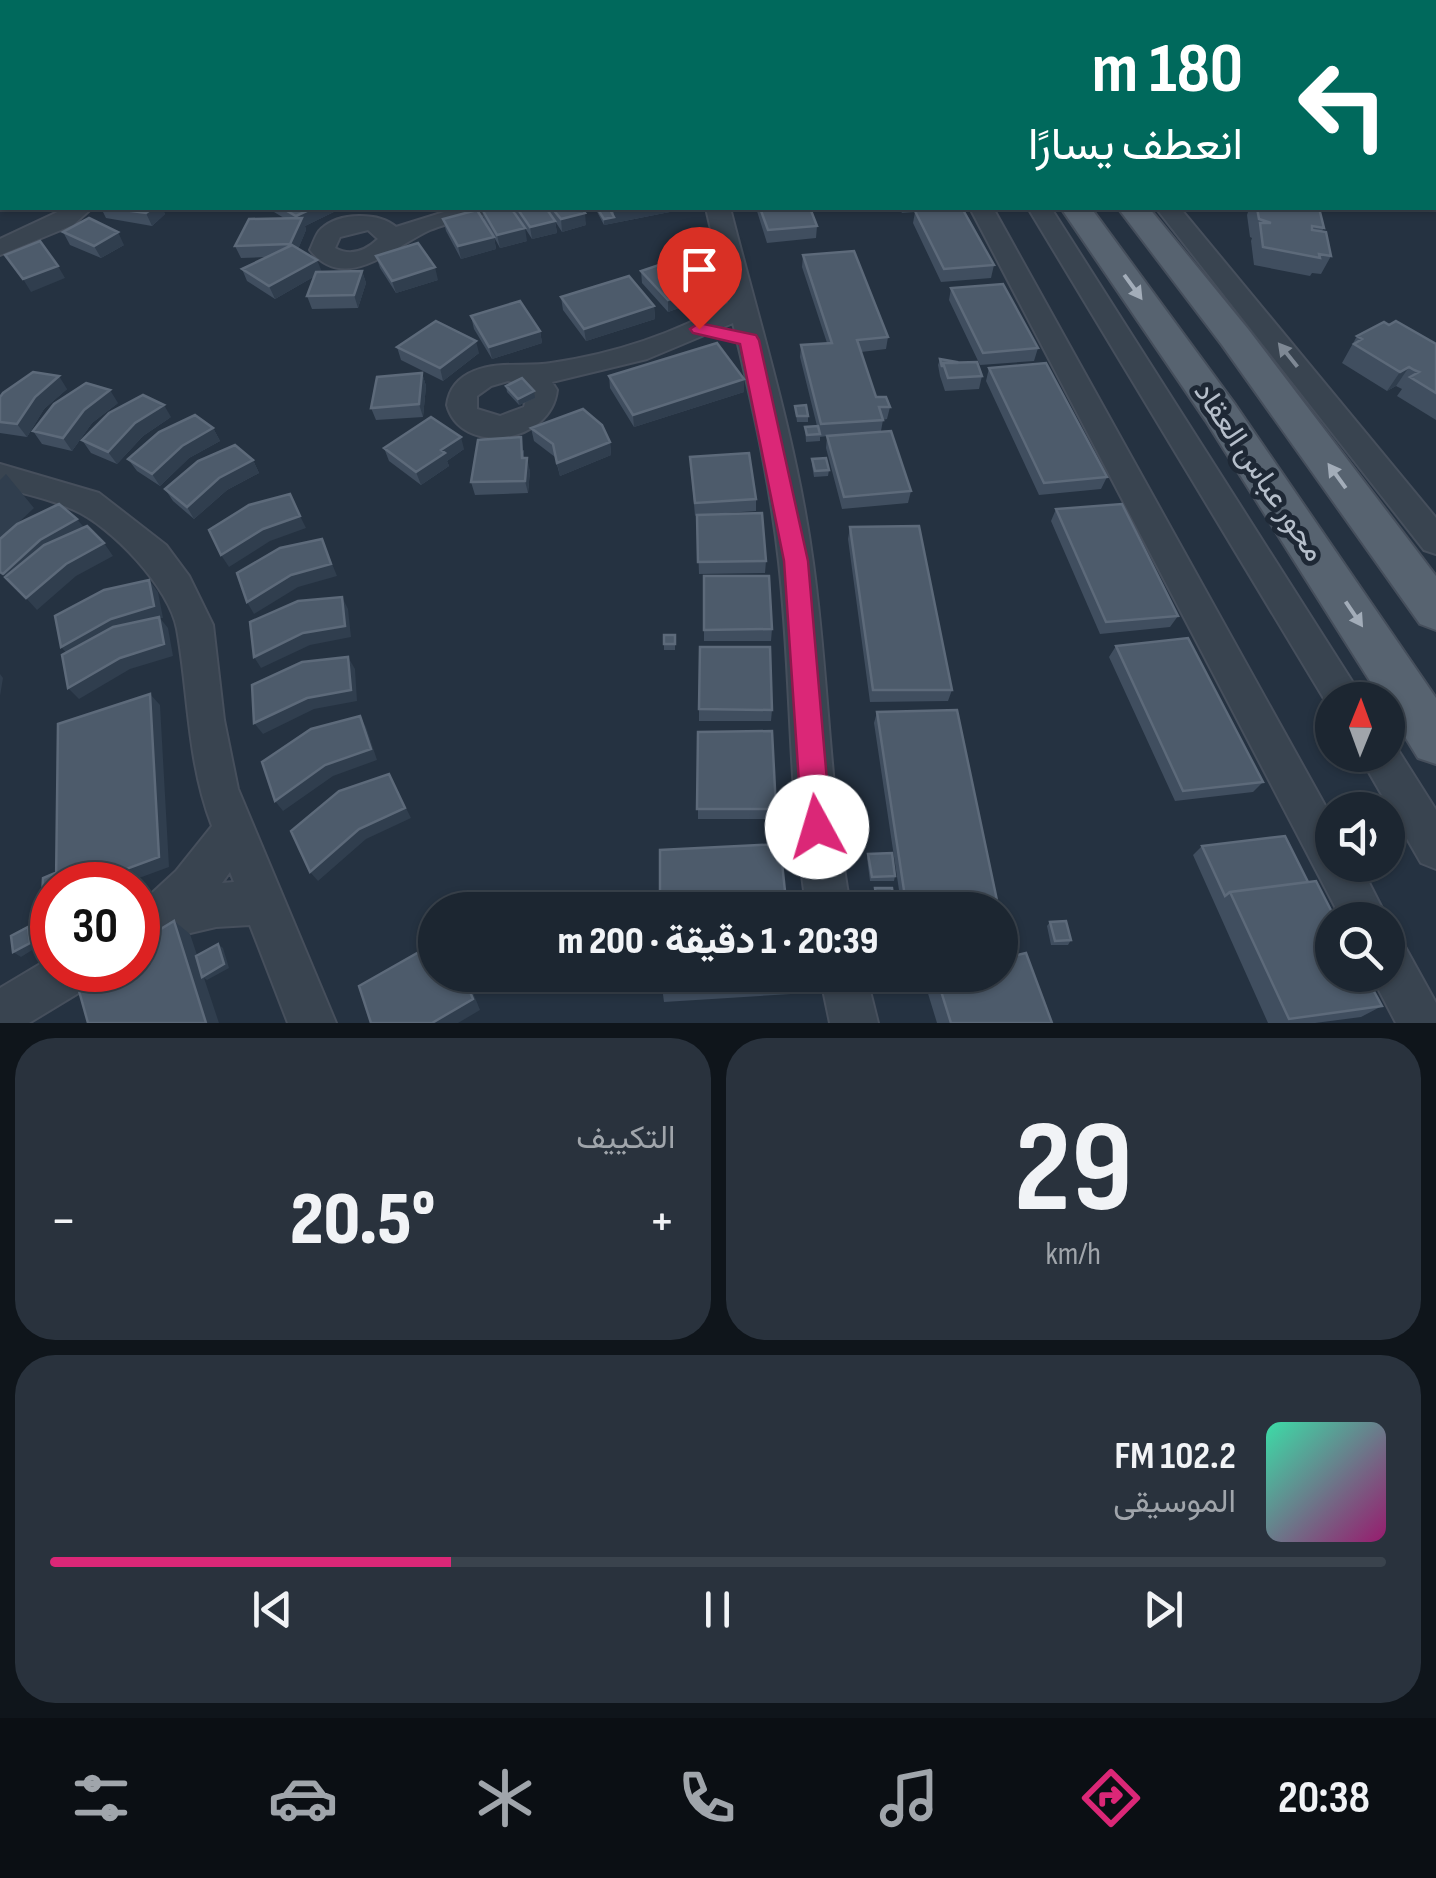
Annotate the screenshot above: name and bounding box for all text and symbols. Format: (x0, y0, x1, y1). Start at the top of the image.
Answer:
text: 180 m (1092, 28, 1243, 112)
icon: left (1278, 40, 1408, 170)
text: انعطف يسارًا (1028, 118, 1243, 173)
pin (657, 227, 742, 330)
icon: arrive (672, 242, 727, 297)
one-way arrow (1123, 274, 1142, 300)
one-way arrow (1278, 342, 1299, 368)
street label: محور عباس العقاد (1186, 375, 1332, 569)
one-way arrow (1327, 463, 1347, 489)
one-way arrow (1345, 600, 1363, 627)
north arrow (1315, 682, 1405, 772)
map controls (1315, 682, 1405, 992)
position arrow (765, 775, 869, 879)
button: sound (1315, 792, 1405, 882)
speed limit sign: 30 (30, 862, 160, 992)
button: search (1315, 902, 1405, 992)
text: 20:39 · 1 دقيقة · 200 m (558, 919, 878, 964)
text: 29 (1014, 1092, 1133, 1248)
text: التكييف (576, 1119, 676, 1158)
text: 20.5° (290, 1175, 436, 1266)
text: − (50, 1188, 77, 1255)
text: + (649, 1188, 676, 1255)
text: km/h (1046, 1235, 1101, 1274)
text: 102.2 FM (1114, 1434, 1236, 1479)
text: الموسيقى (1113, 1483, 1236, 1522)
icon: previous (245, 1582, 300, 1637)
icon: pause (690, 1582, 745, 1637)
icon: next (1136, 1582, 1191, 1637)
icon: filters (66, 1763, 136, 1833)
icon: car (268, 1763, 338, 1833)
icon: climate (470, 1763, 540, 1833)
icon: phone (672, 1763, 742, 1833)
icon: music (874, 1763, 944, 1833)
icon: directions (1076, 1763, 1146, 1833)
text: 20:38 (1278, 1771, 1370, 1826)

